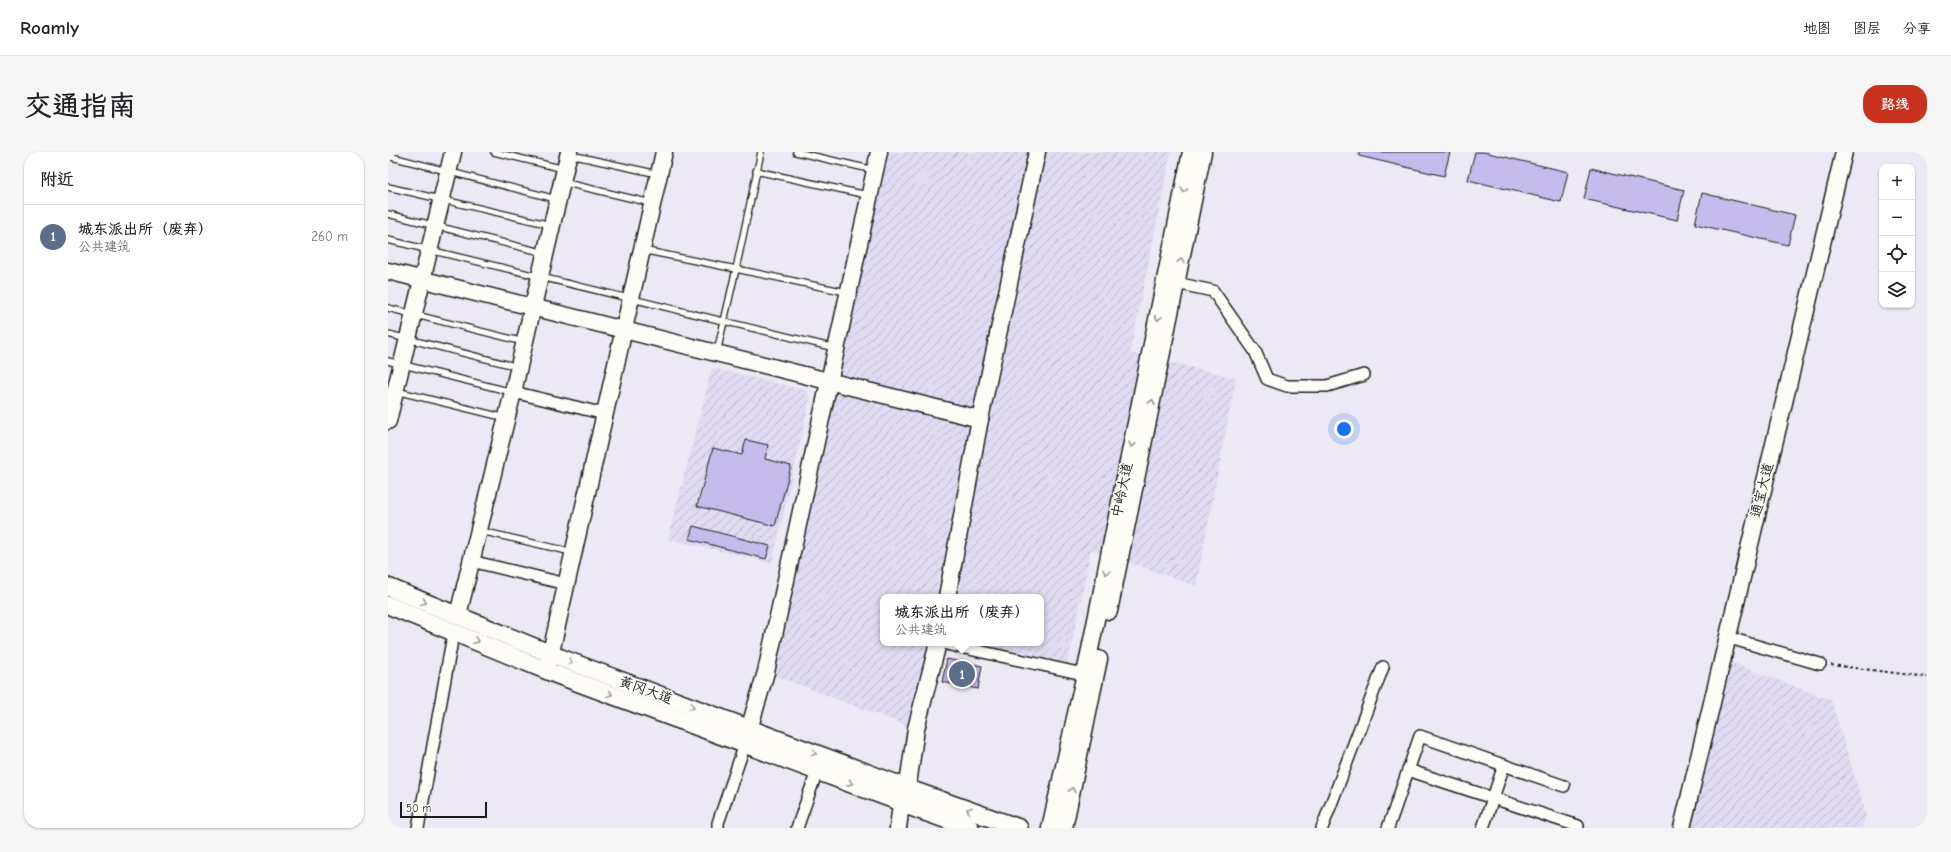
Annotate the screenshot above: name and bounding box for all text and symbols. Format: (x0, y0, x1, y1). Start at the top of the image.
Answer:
text: Roamly (20, 17, 79, 39)
text: 地图 (1803, 20, 1831, 37)
text: 图层 (1853, 20, 1881, 37)
text: 分享 (1903, 20, 1931, 37)
button: 路线 (1863, 85, 1927, 123)
text: 交通指南 (24, 90, 136, 122)
map controls (1879, 164, 1915, 308)
button: + (1879, 164, 1915, 200)
text: 附近 (40, 170, 74, 189)
one-way arrow (1180, 187, 1188, 193)
button: − (1879, 200, 1915, 236)
text: 城东派出所（废弃） (78, 220, 213, 238)
text: 1 (50, 229, 56, 244)
text: 260 m (311, 229, 348, 244)
button: locate (1879, 236, 1915, 272)
text: 公共建筑 (78, 239, 130, 254)
one-way arrow (1176, 258, 1185, 264)
button: layers (1879, 272, 1915, 308)
one-way arrow (1154, 314, 1162, 321)
one-way arrow (1147, 399, 1156, 405)
your location (1334, 419, 1354, 439)
one-way arrow (1128, 442, 1136, 448)
street label: 中岭大道 (1108, 461, 1136, 519)
street label: 通宝大道 (1747, 461, 1777, 519)
one-way arrow (1102, 569, 1110, 575)
popup (880, 594, 1044, 646)
one-way arrow (420, 597, 428, 605)
text: 城东派出所（废弃） (894, 603, 1030, 621)
text: 公共建筑 (894, 622, 947, 637)
one-way arrow (472, 637, 479, 645)
one-way arrow (567, 657, 574, 665)
pin: 1 (949, 659, 975, 689)
street label: 黄冈大道 (617, 672, 675, 708)
one-way arrow (606, 690, 613, 698)
one-way arrow (689, 703, 696, 711)
one-way arrow (810, 748, 817, 756)
one-way arrow (846, 779, 853, 787)
one-way arrow (1068, 787, 1076, 793)
scale bar (400, 800, 487, 819)
text: 50 m (406, 802, 431, 815)
one-way arrow (966, 807, 973, 815)

